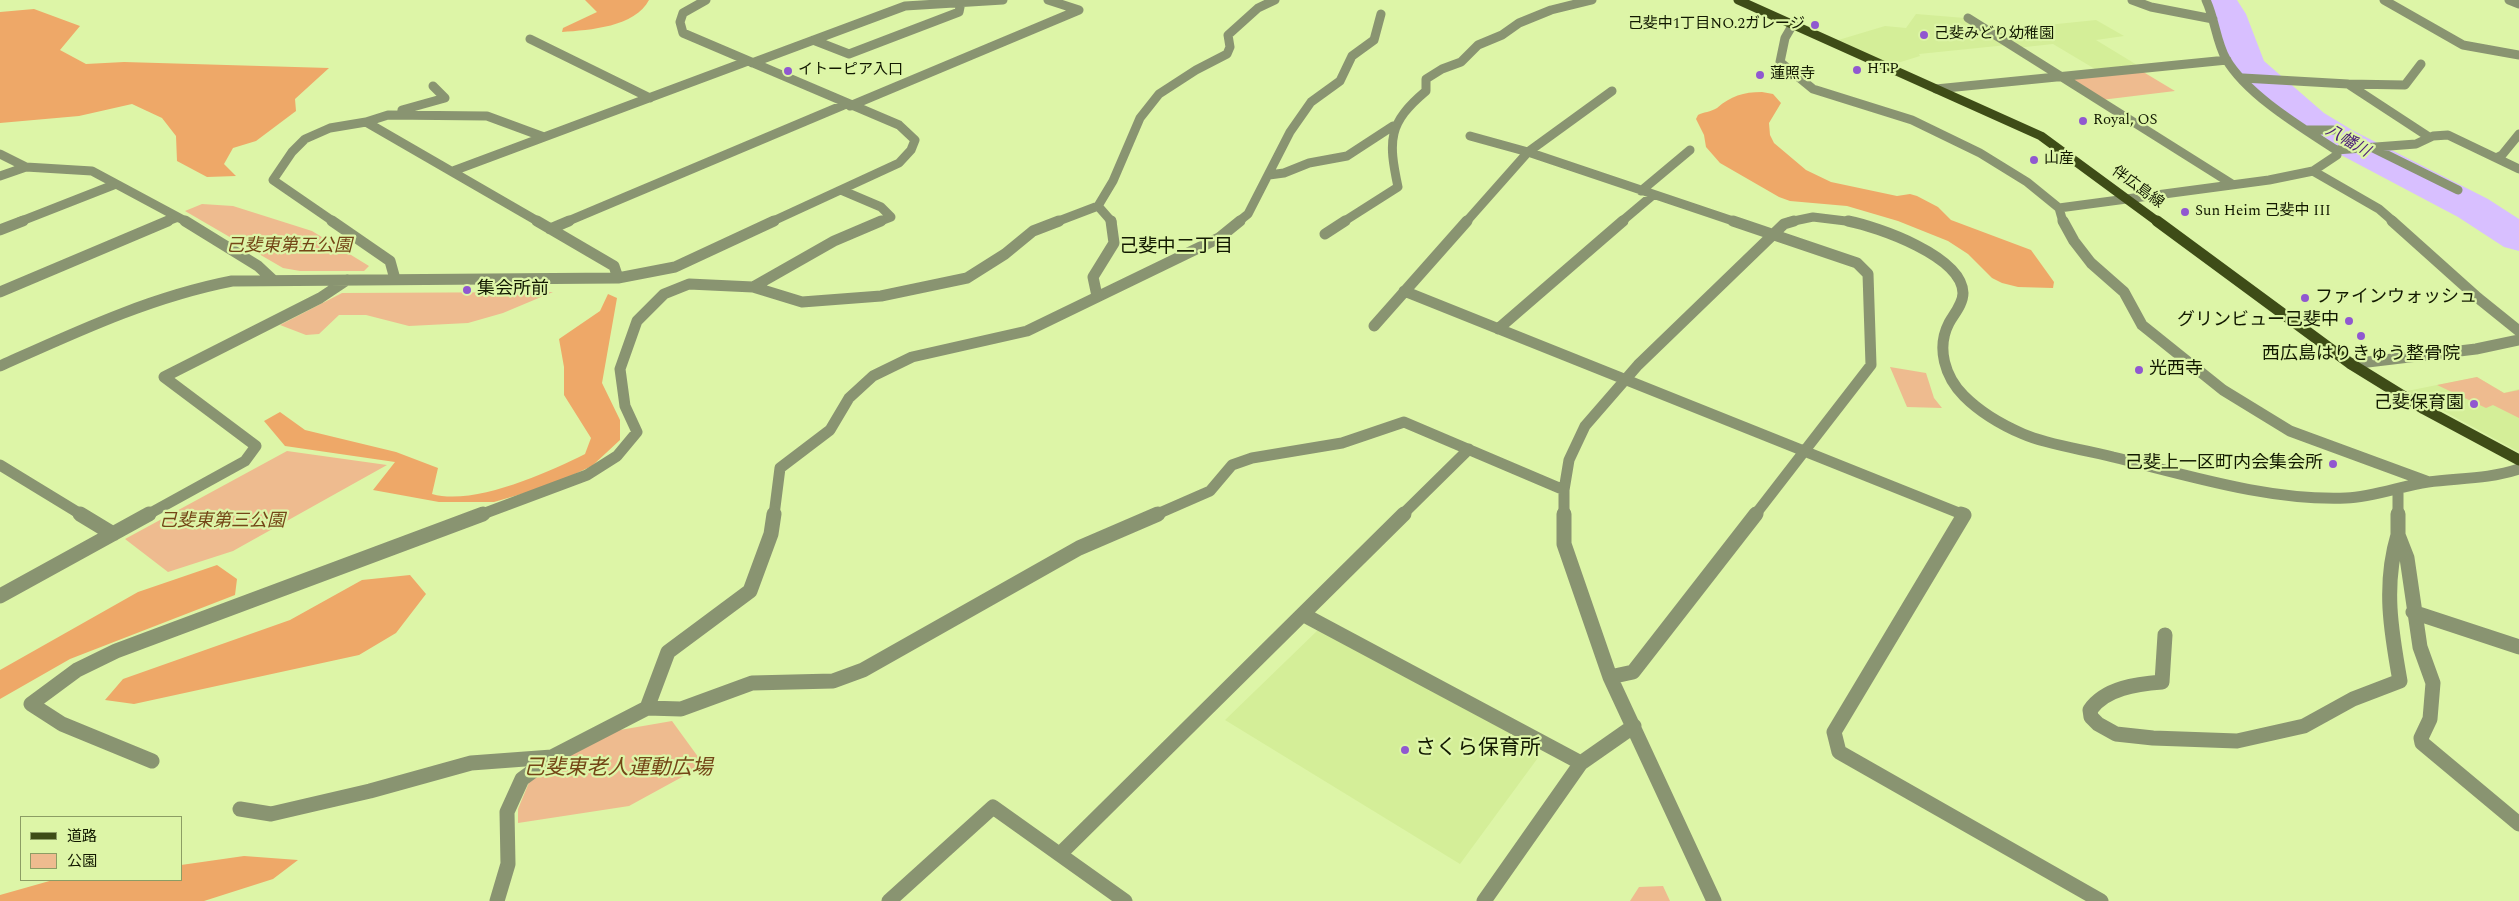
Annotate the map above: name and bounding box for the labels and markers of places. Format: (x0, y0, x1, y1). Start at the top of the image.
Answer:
place label: 己斐中1丁目NO.2ガレージ (1628, 16, 1805, 34)
marker: 己斐中1丁目NO.2ガレージ (1809, 19, 1821, 31)
place label: 己斐みどり幼稚園 (1934, 26, 2054, 44)
marker: 己斐みどり幼稚園 (1918, 29, 1930, 41)
place label: HTP (1867, 61, 1899, 79)
place label: イトーピア入口 (798, 62, 903, 80)
marker: HTP (1851, 64, 1863, 76)
marker: イトーピア入口 (782, 65, 794, 77)
place label: 蓮照寺 (1770, 66, 1815, 84)
marker: 蓮照寺 (1754, 69, 1766, 81)
place label: Royal, OS (2093, 112, 2157, 130)
marker: Royal, OS (2077, 115, 2089, 127)
place label: 山産 (2044, 151, 2074, 169)
marker: 山産 (2028, 154, 2040, 166)
place label: Sun Heim 己斐中 III (2195, 203, 2331, 221)
marker: Sun Heim 己斐中 III (2179, 206, 2191, 218)
place label: 集会所前 (477, 279, 549, 301)
marker: 集会所前 (461, 284, 473, 296)
place label: ファインウォッシュ (2315, 287, 2477, 309)
marker: ファインウォッシュ (2299, 292, 2311, 304)
place label: グリンビュー己斐中 (2177, 310, 2339, 332)
marker: グリンビュー己斐中 (2343, 315, 2355, 327)
marker: 西広島はりきゅう整骨院 (2355, 330, 2367, 342)
place label: 西広島はりきゅう整骨院 (2262, 344, 2460, 366)
place label: 光西寺 (2149, 359, 2203, 381)
marker: 光西寺 (2133, 364, 2145, 376)
place label: 己斐保育園 (2374, 393, 2464, 415)
marker: 己斐保育園 (2468, 398, 2480, 410)
place label: 己斐上一区町内会集会所 (2125, 453, 2323, 475)
marker: 己斐上一区町内会集会所 (2327, 458, 2339, 470)
place label: さくら保育所 (1415, 737, 1541, 763)
marker: さくら保育所 (1399, 744, 1411, 756)

